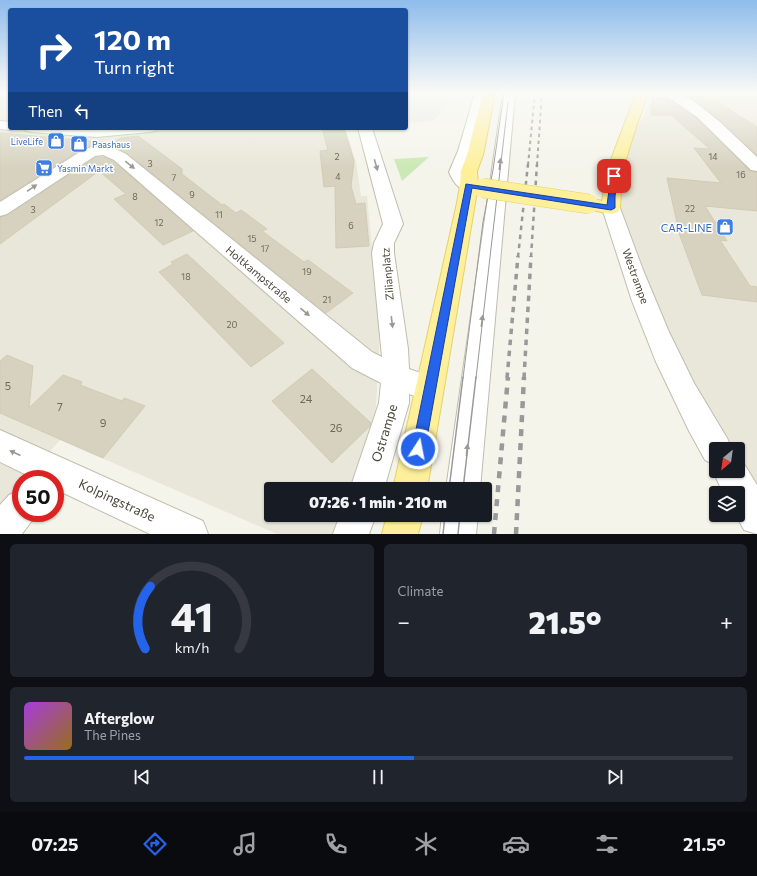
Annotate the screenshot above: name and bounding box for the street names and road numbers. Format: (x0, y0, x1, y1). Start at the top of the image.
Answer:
street label: Holtkampstraße (223, 243, 295, 305)
street label: Zilianplatz (378, 247, 396, 301)
street label: Westrampe (620, 247, 652, 306)
street label: Ostrampe (368, 402, 400, 464)
street label: Kolpingstraße (76, 475, 158, 525)

